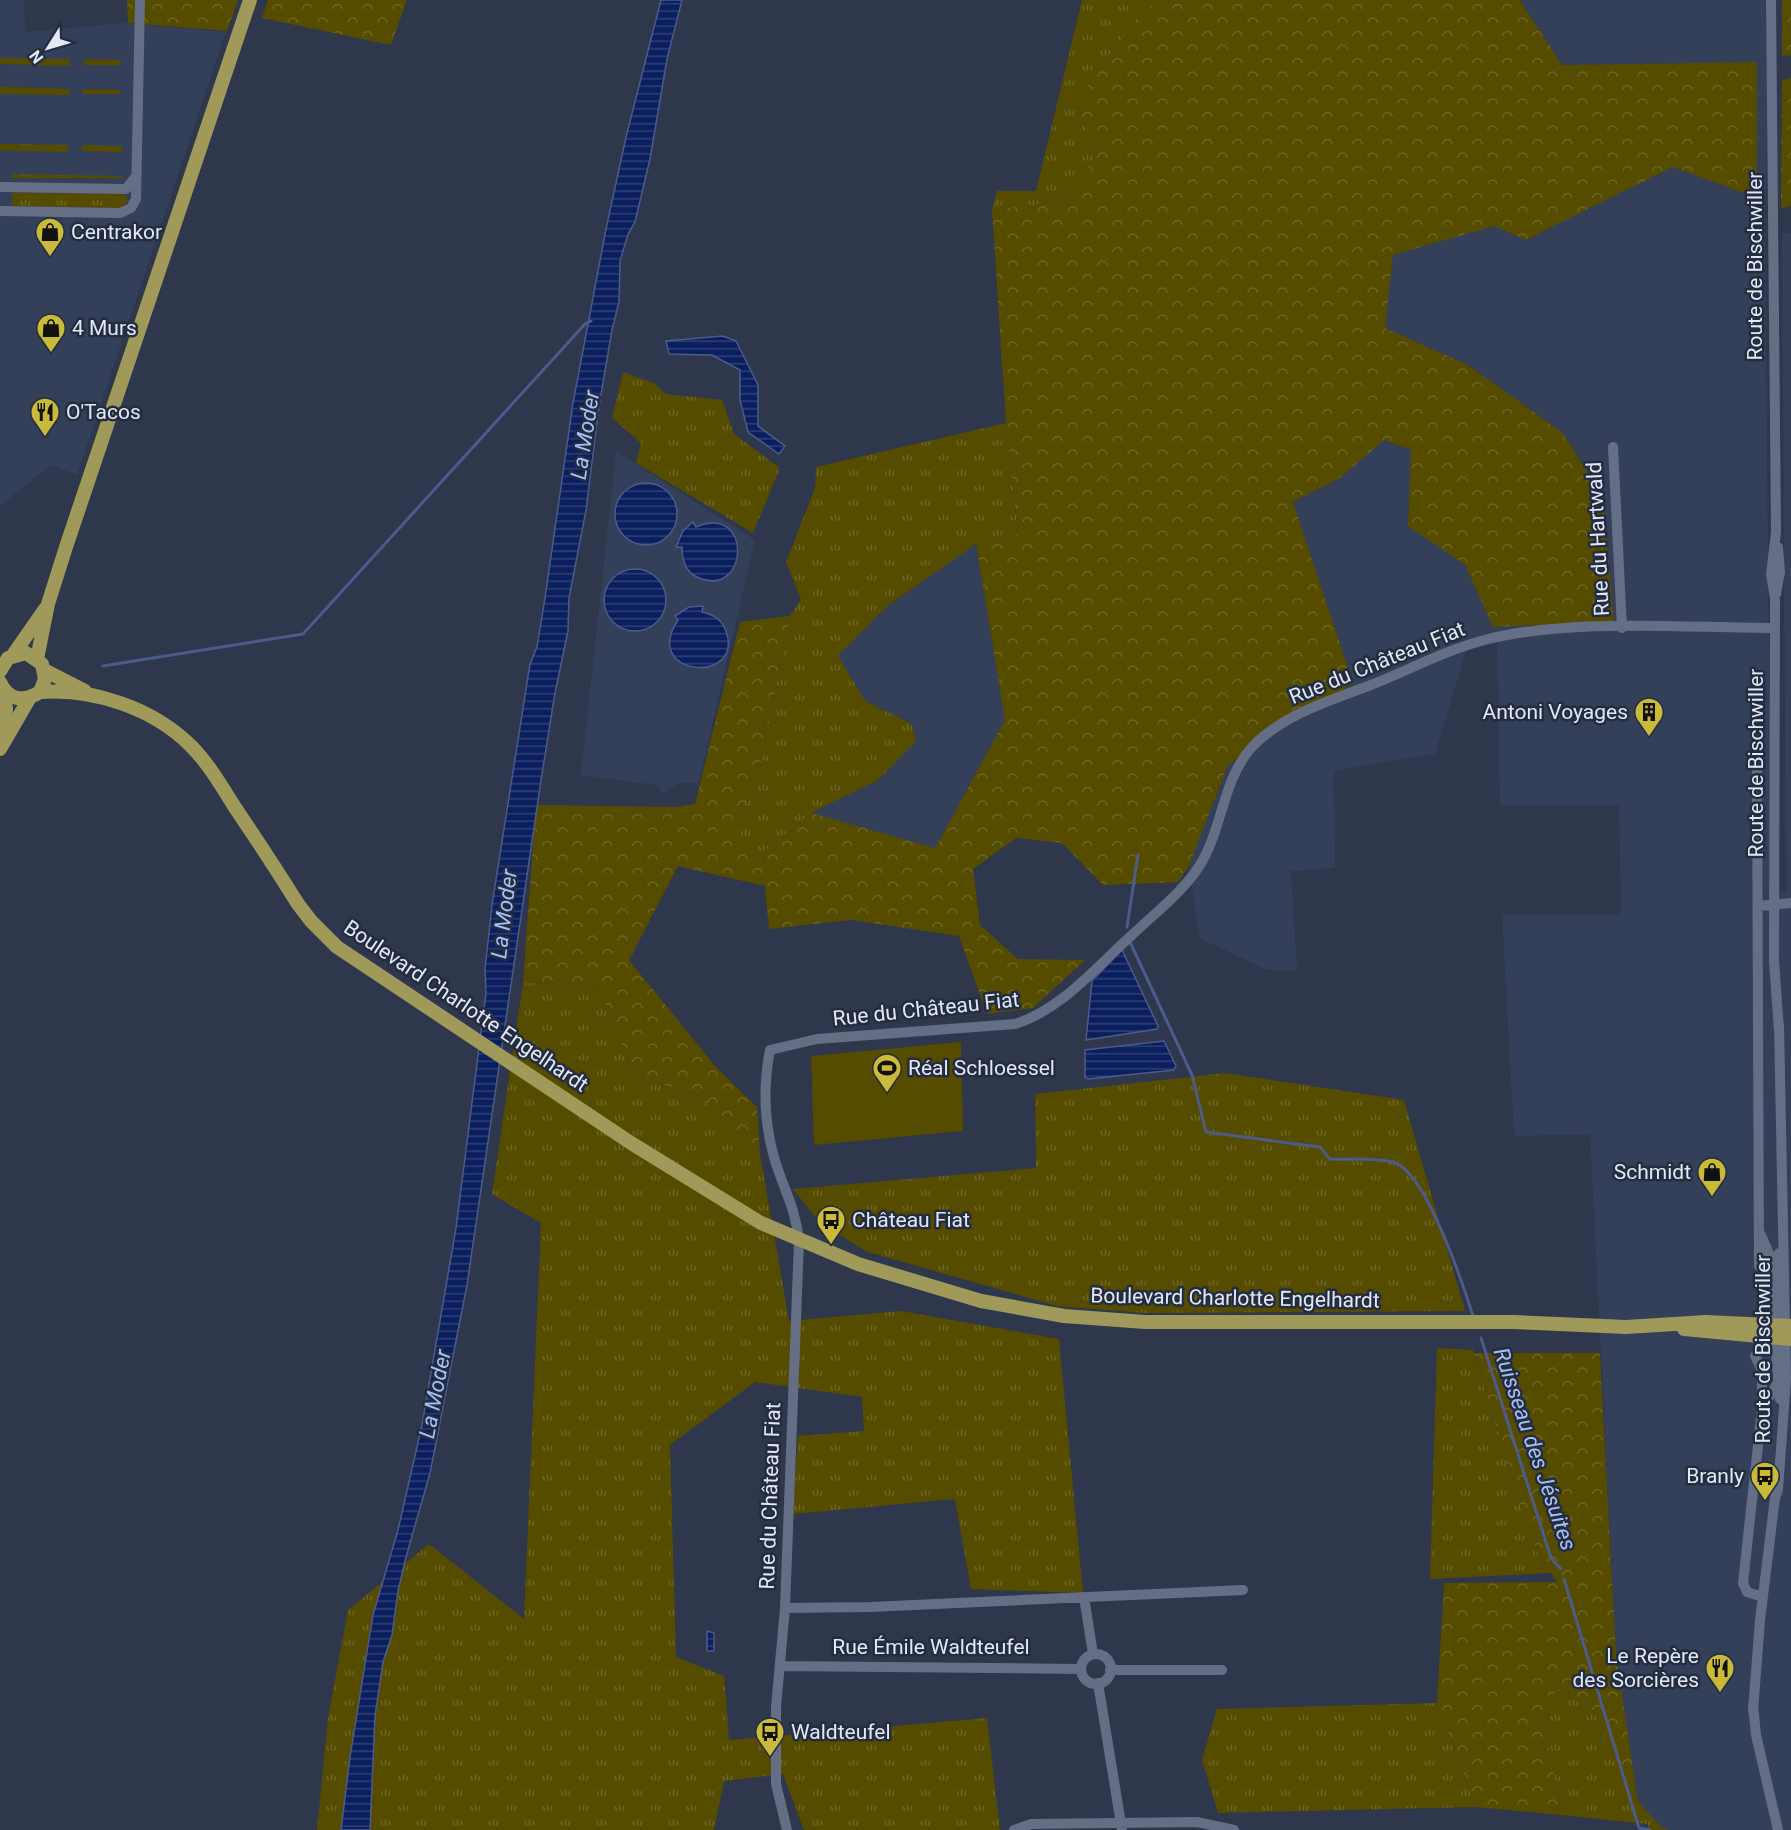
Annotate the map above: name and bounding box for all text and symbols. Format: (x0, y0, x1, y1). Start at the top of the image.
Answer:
north arrow (18, 18, 78, 78)
text: N (25, 46, 47, 67)
street label: Route de Bischwiller (1743, 172, 1767, 360)
shop icon: Centrakor (34, 216, 66, 258)
place label: Centrakor (71, 220, 162, 244)
shop icon: 4 Murs (35, 312, 67, 354)
place label: 4 Murs (72, 316, 137, 340)
water label: La Moder (566, 388, 604, 481)
restaurant icon: O'Tacos (29, 396, 61, 438)
place label: O'Tacos (66, 400, 141, 424)
street label: Rue du Hartwald (1582, 461, 1614, 617)
street label: Rue du Château Fiat (1286, 617, 1468, 709)
street label: Route de Bischwiller (1744, 669, 1768, 857)
building icon: Antoni Voyages (1633, 696, 1665, 738)
place label: Antoni Voyages (1482, 700, 1628, 724)
water label: La Moder (486, 867, 522, 960)
street label: Boulevard Charlotte Engelhardt (339, 915, 593, 1097)
street label: Rue du Château Fiat (832, 987, 1021, 1031)
sports icon: Réal Schloessel (871, 1052, 903, 1094)
place label: Réal Schloessel (908, 1056, 1055, 1080)
shop icon: Schmidt (1696, 1156, 1728, 1198)
place label: Schmidt (1614, 1160, 1691, 1184)
bus stop icon: Château Fiat (815, 1204, 847, 1246)
place label: Château Fiat (852, 1208, 970, 1232)
street label: Route de Bischwiller (1751, 1255, 1775, 1443)
street label: Boulevard Charlotte Engelhardt (1090, 1283, 1380, 1313)
water label: Ruisseau des Jésuites (1489, 1345, 1581, 1553)
water label: La Moder (414, 1347, 456, 1441)
street label: Rue du Château Fiat (755, 1402, 785, 1590)
bus stop icon: Branly (1749, 1460, 1781, 1502)
place label: Branly (1686, 1464, 1744, 1488)
street label: Rue Émile Waldteufel (832, 1635, 1030, 1659)
place label: Le Repère des Sorcières (1572, 1644, 1699, 1692)
restaurant icon: Le Repère des Sorcières (1704, 1652, 1736, 1694)
bus stop icon: Waldteufel (754, 1716, 786, 1758)
place label: Waldteufel (791, 1720, 891, 1744)

